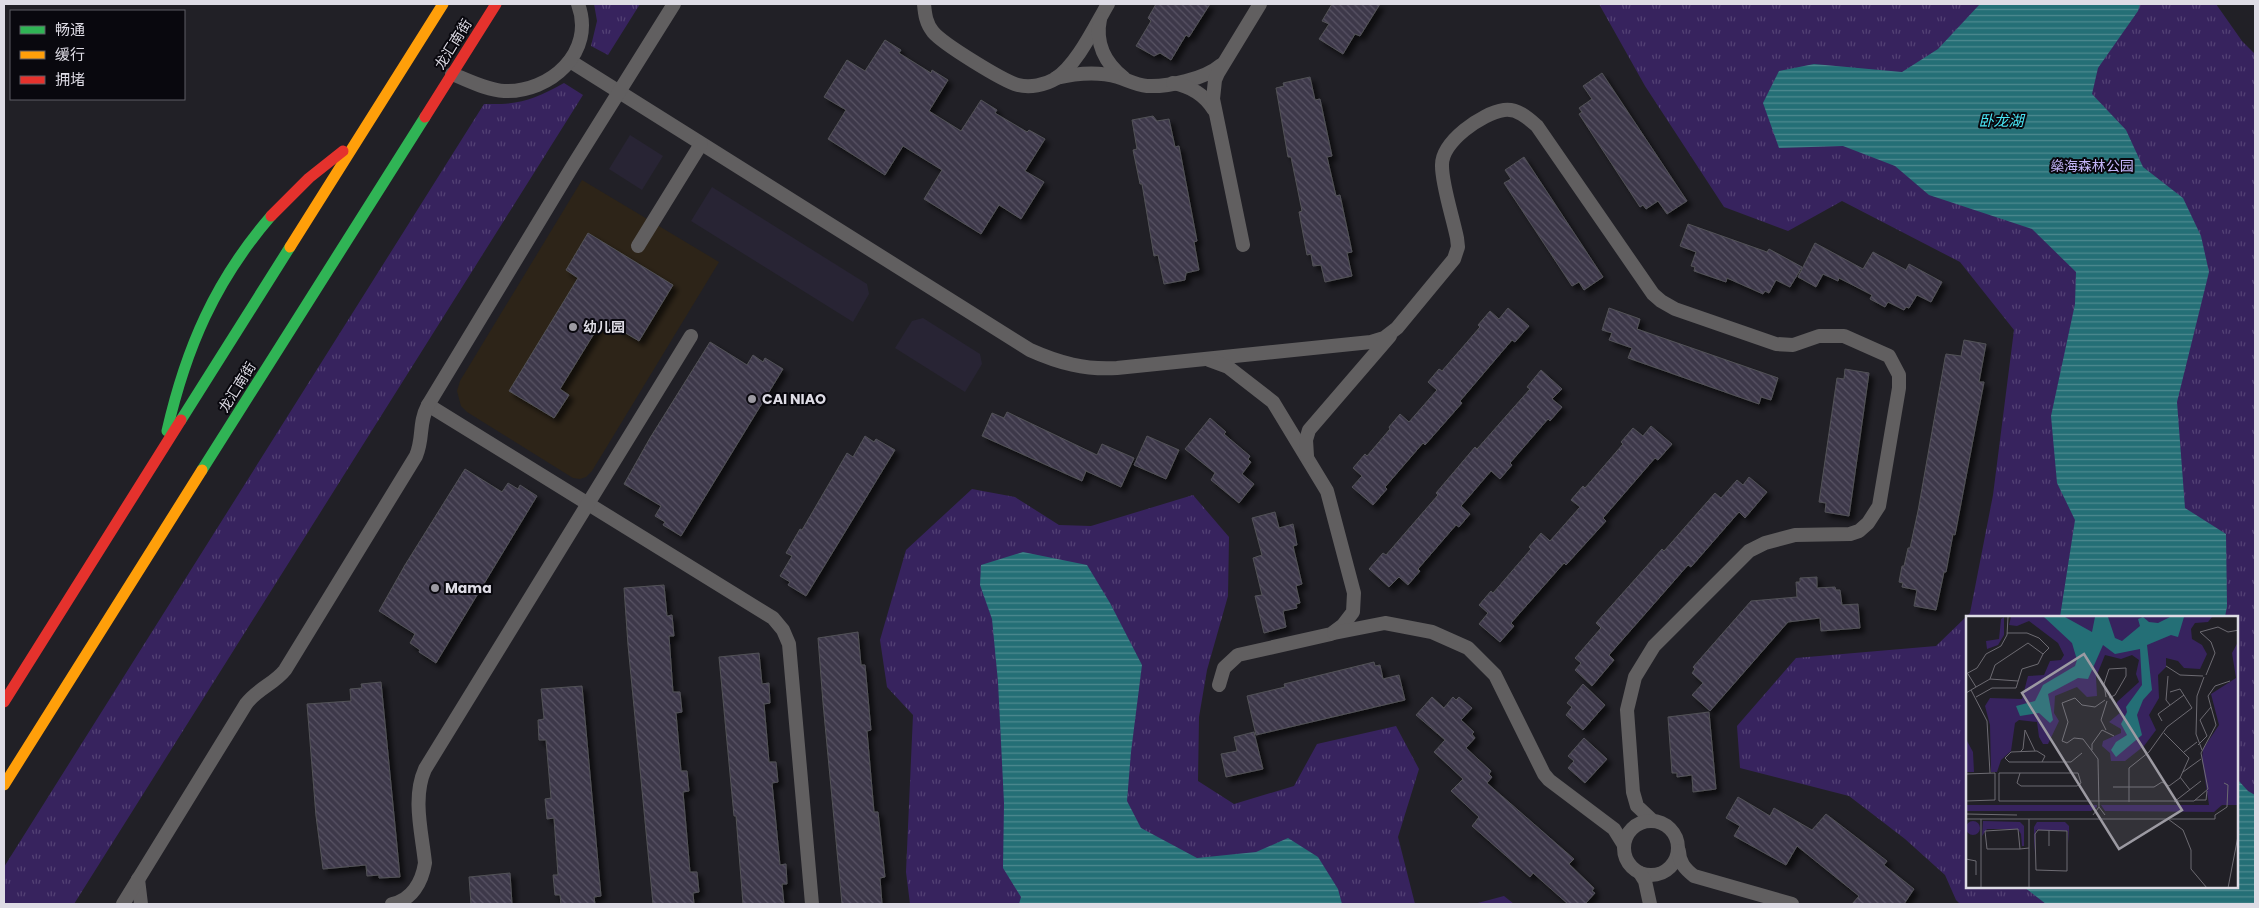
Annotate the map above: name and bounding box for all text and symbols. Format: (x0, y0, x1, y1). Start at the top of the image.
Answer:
legend (10, 10, 185, 100)
street label: 龙汇南街 (430, 15, 476, 73)
text: 畅通 (55, 19, 85, 40)
text: 缓行 (55, 44, 85, 65)
text: 拥堵 (55, 69, 85, 90)
water label: 卧龙湖 (1978, 110, 2025, 131)
park label: 燊海森林公园 (2050, 156, 2134, 176)
place label: 幼儿园 (583, 317, 625, 337)
marker: 幼儿园 (567, 321, 579, 333)
street label: 龙汇南街 (214, 358, 260, 416)
place label: CAI NIAO (762, 389, 826, 409)
marker: CAI NIAO (746, 393, 758, 405)
place label: Mama (445, 578, 492, 598)
marker: Mama (429, 582, 441, 594)
inset map (1966, 616, 2239, 888)

